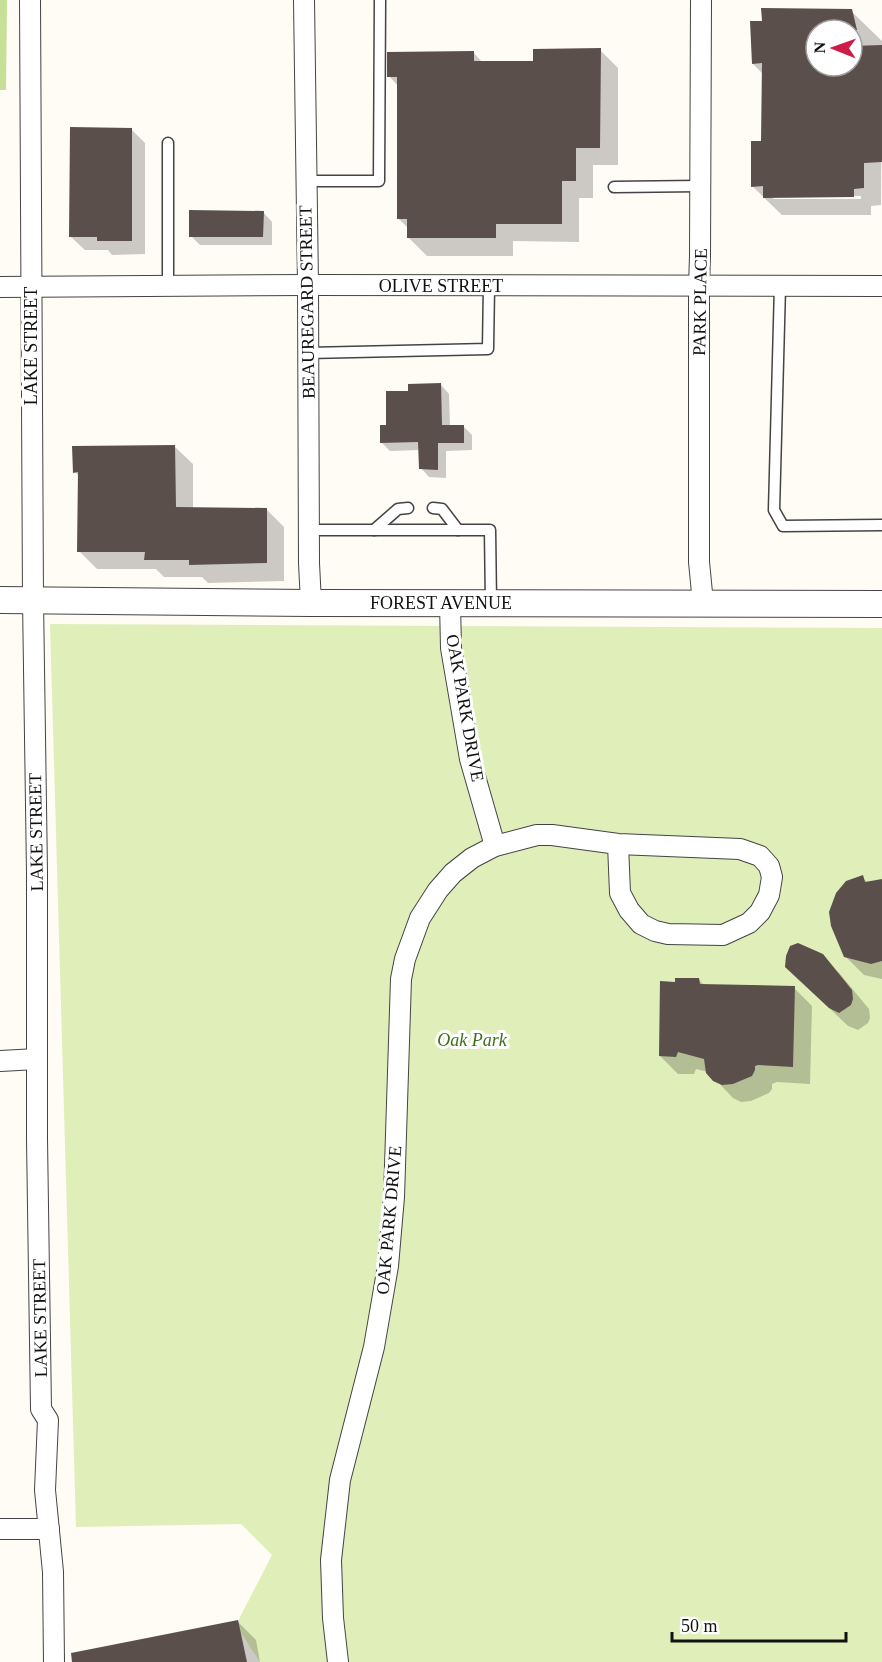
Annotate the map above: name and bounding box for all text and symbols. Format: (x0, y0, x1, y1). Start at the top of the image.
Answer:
north arrow (804, 18, 864, 78)
text: N (811, 41, 828, 54)
street label: BEAUREGARD STREET (295, 205, 319, 399)
street label: PARK PLACE (689, 248, 711, 356)
street label: OLIVE STREET (379, 276, 503, 296)
street label: LAKE STREET (21, 287, 41, 405)
street label: FOREST AVENUE (370, 593, 512, 613)
street label: OAK PARK DRIVE (442, 633, 488, 783)
street label: LAKE STREET (25, 773, 47, 891)
park label: Oak Park (437, 1030, 508, 1050)
street label: OAK PARK DRIVE (373, 1145, 405, 1295)
street label: LAKE STREET (29, 1259, 51, 1377)
scale bar (672, 1605, 846, 1643)
text: 50 m (681, 1616, 718, 1636)

